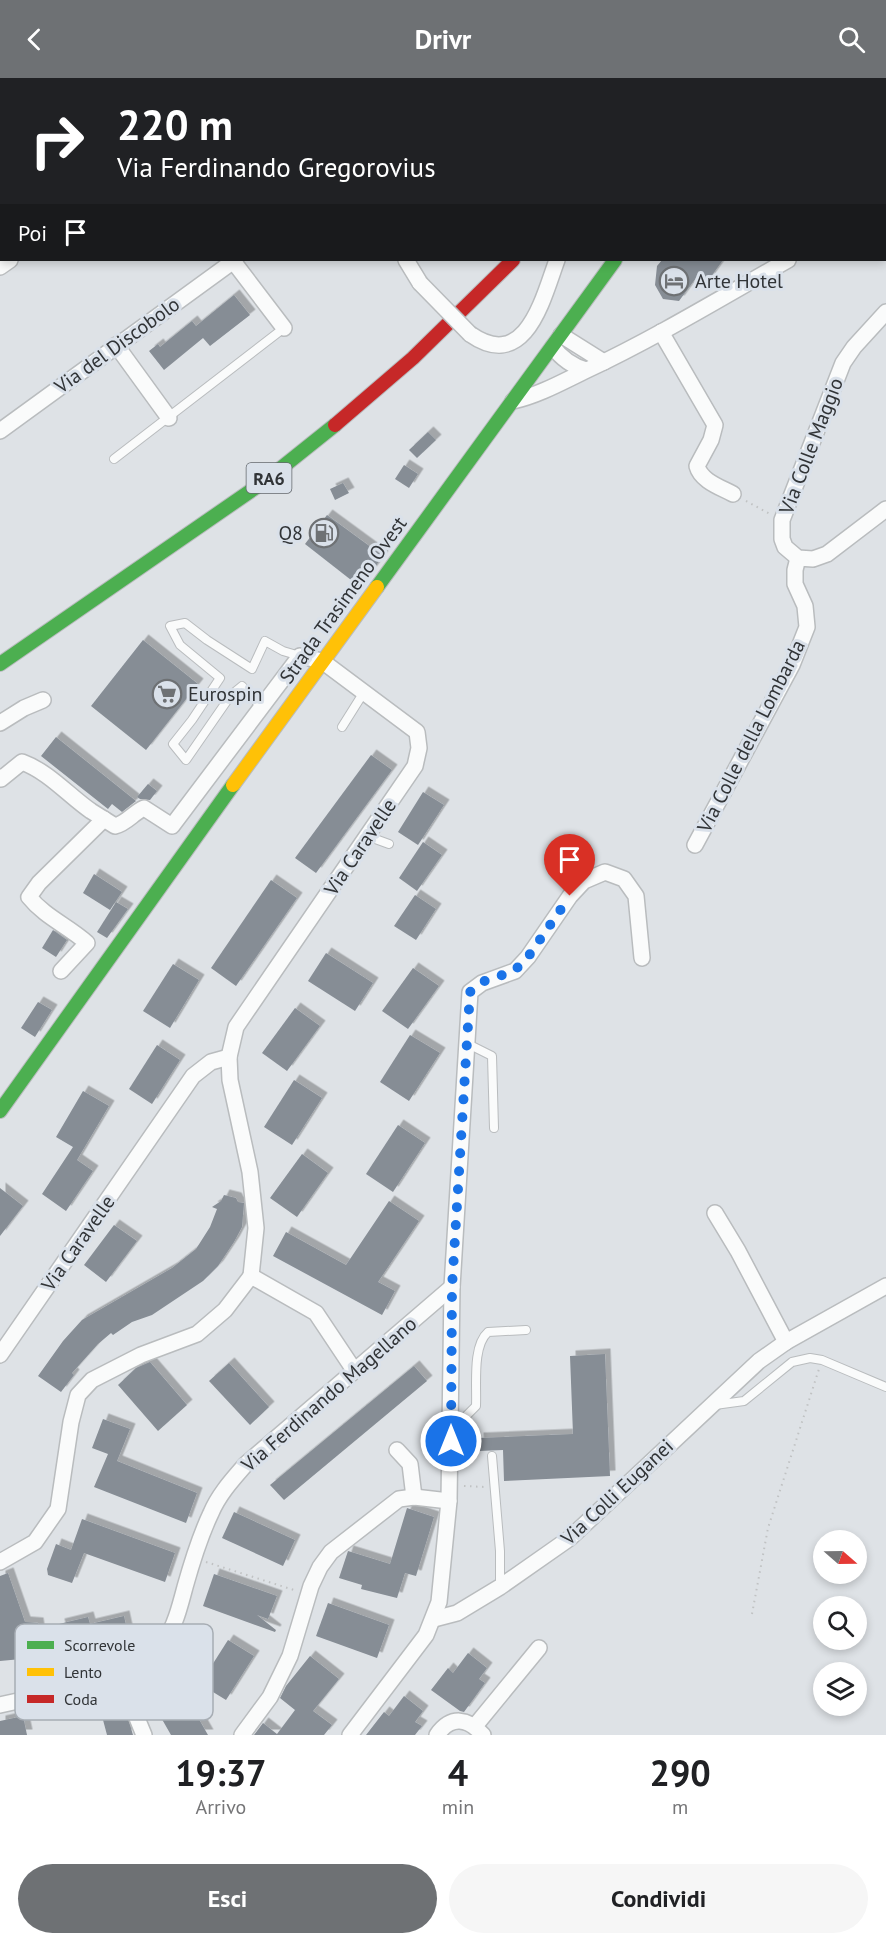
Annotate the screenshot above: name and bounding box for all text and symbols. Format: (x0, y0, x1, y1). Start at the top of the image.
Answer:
text: Drivr (415, 22, 471, 56)
icon: back (18, 23, 51, 56)
icon: search (835, 23, 868, 56)
text: 220 m (117, 97, 233, 152)
icon: right (18, 102, 96, 180)
text: Via Ferdinando Gregorovius (117, 150, 436, 184)
icon: arrive (59, 216, 92, 249)
text: Poi (18, 219, 47, 247)
hotel icon: Arte Hotel (658, 265, 690, 297)
place label: Arte Hotel (695, 268, 783, 294)
street label: Via del Discobolo (49, 291, 185, 400)
street label: Via Colle Maggio (773, 374, 849, 519)
road number: RA6 (246, 463, 292, 493)
street label: Strada Trasimeno Ovest (274, 511, 413, 689)
fuel station icon: Q8 (308, 517, 340, 549)
place label: Q8 (278, 520, 303, 546)
street label: Via Colle della Lombarda (691, 635, 811, 838)
supermarket icon: Eurospin (151, 678, 183, 710)
place label: Eurospin (188, 681, 263, 707)
street label: Via Caravelle (318, 794, 402, 901)
pin (544, 834, 595, 896)
icon: arrive (553, 843, 586, 876)
street label: Via Caravelle (35, 1190, 121, 1297)
street label: Via Ferdinando Magellano (235, 1311, 422, 1478)
position arrow (419, 1409, 483, 1473)
street label: Via Colli Euganei (555, 1433, 679, 1551)
north arrow (813, 1530, 867, 1584)
map controls (813, 1530, 867, 1716)
button: search (813, 1596, 867, 1650)
legend (15, 1624, 213, 1720)
text: Scorrevole (64, 1635, 136, 1655)
text: Lento (64, 1662, 102, 1682)
button: layers (813, 1662, 867, 1716)
text: Coda (64, 1689, 98, 1709)
text: 19:37 (175, 1749, 267, 1796)
text: 4 (448, 1749, 468, 1796)
text: 290 (650, 1749, 711, 1796)
text: Arrivo (195, 1794, 246, 1820)
text: min (442, 1794, 474, 1820)
text: m (672, 1794, 688, 1820)
button: Esci (18, 1864, 437, 1933)
button: Condividi (449, 1864, 868, 1933)

